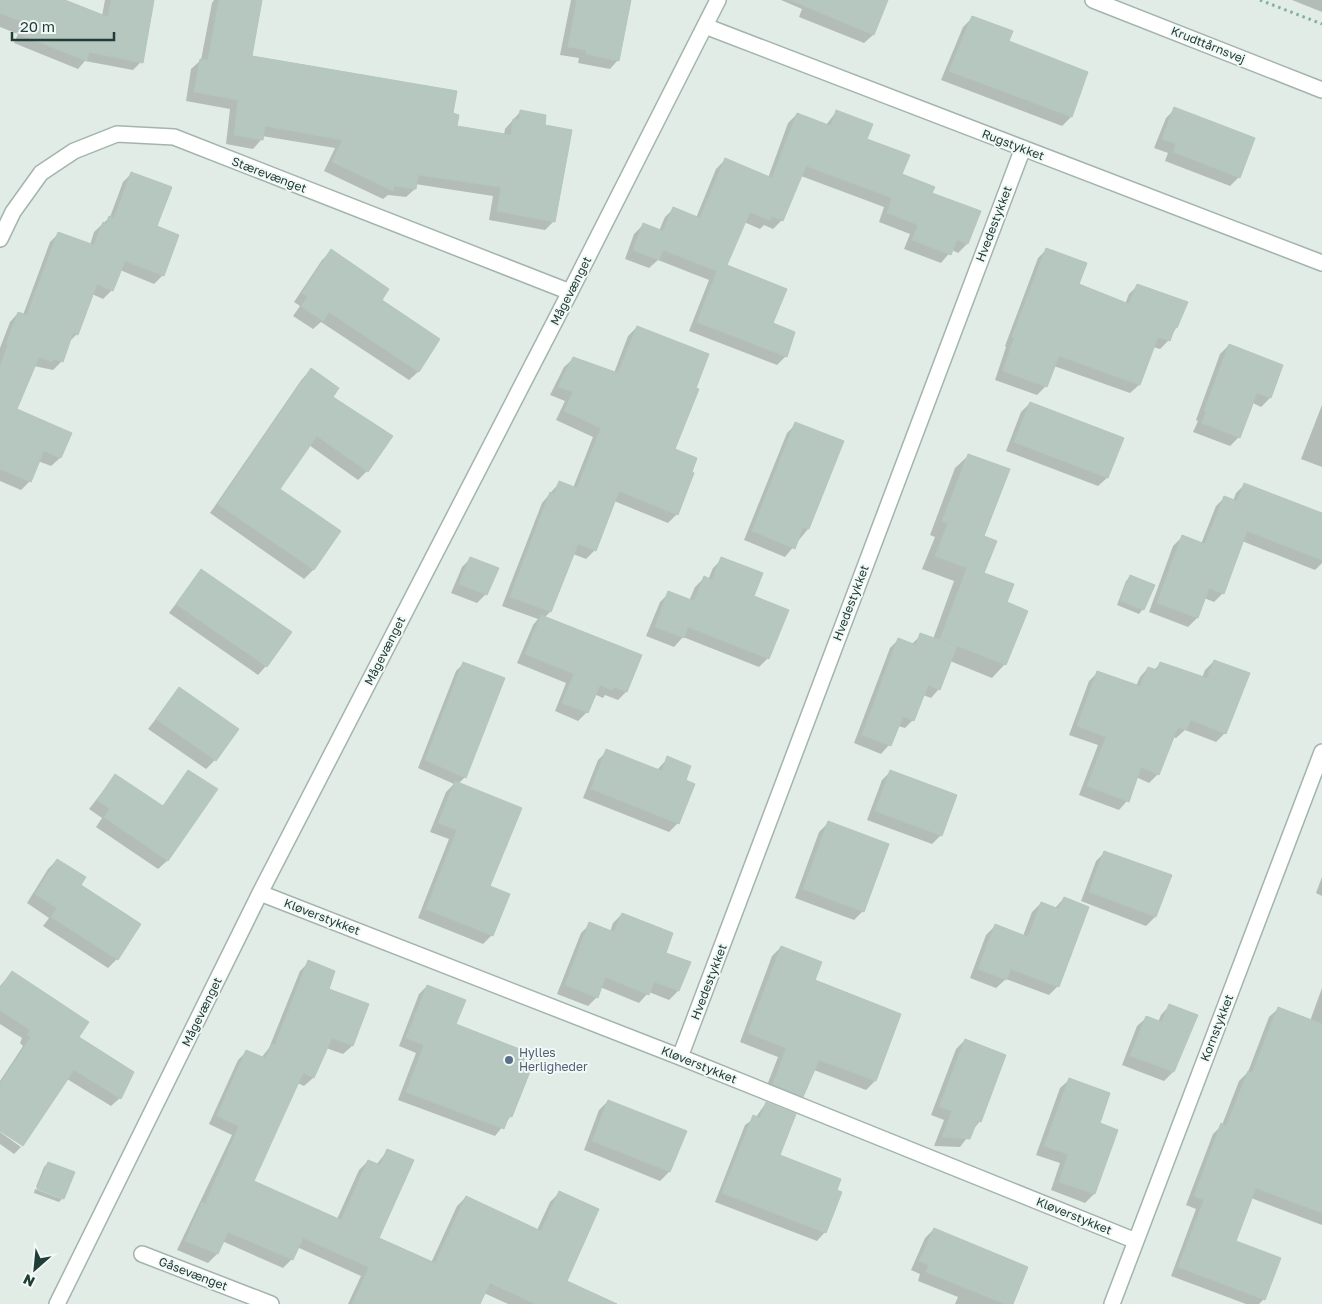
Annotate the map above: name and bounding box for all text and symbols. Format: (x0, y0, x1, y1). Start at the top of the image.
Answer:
scale bar (12, 10, 115, 42)
text: 20 m (20, 17, 55, 35)
street label: Krudttårnsvej (1169, 23, 1248, 66)
street label: Rugstykket (980, 126, 1047, 163)
street label: Stærevænget (230, 153, 309, 196)
street label: Hvedestykket (972, 184, 1015, 264)
street label: Mågevænget (547, 254, 594, 328)
street label: Hvedestykket (829, 563, 872, 643)
street label: Mågevænget (361, 614, 408, 688)
street label: Kløverstykket (282, 895, 363, 938)
street label: Hvedestykket (687, 942, 730, 1022)
street label: Mågevænget (178, 974, 225, 1049)
street label: Kornstykket (1197, 992, 1236, 1063)
street label: Kløverstykket (659, 1043, 739, 1087)
place label: Hylles Herligheder (519, 1045, 588, 1074)
marker: Hylles Herligheder (503, 1054, 515, 1066)
street label: Kløverstykket (1034, 1194, 1114, 1238)
north arrow (10, 1244, 60, 1294)
street label: Gåsevænget (157, 1254, 230, 1294)
text: N (20, 1271, 37, 1291)

